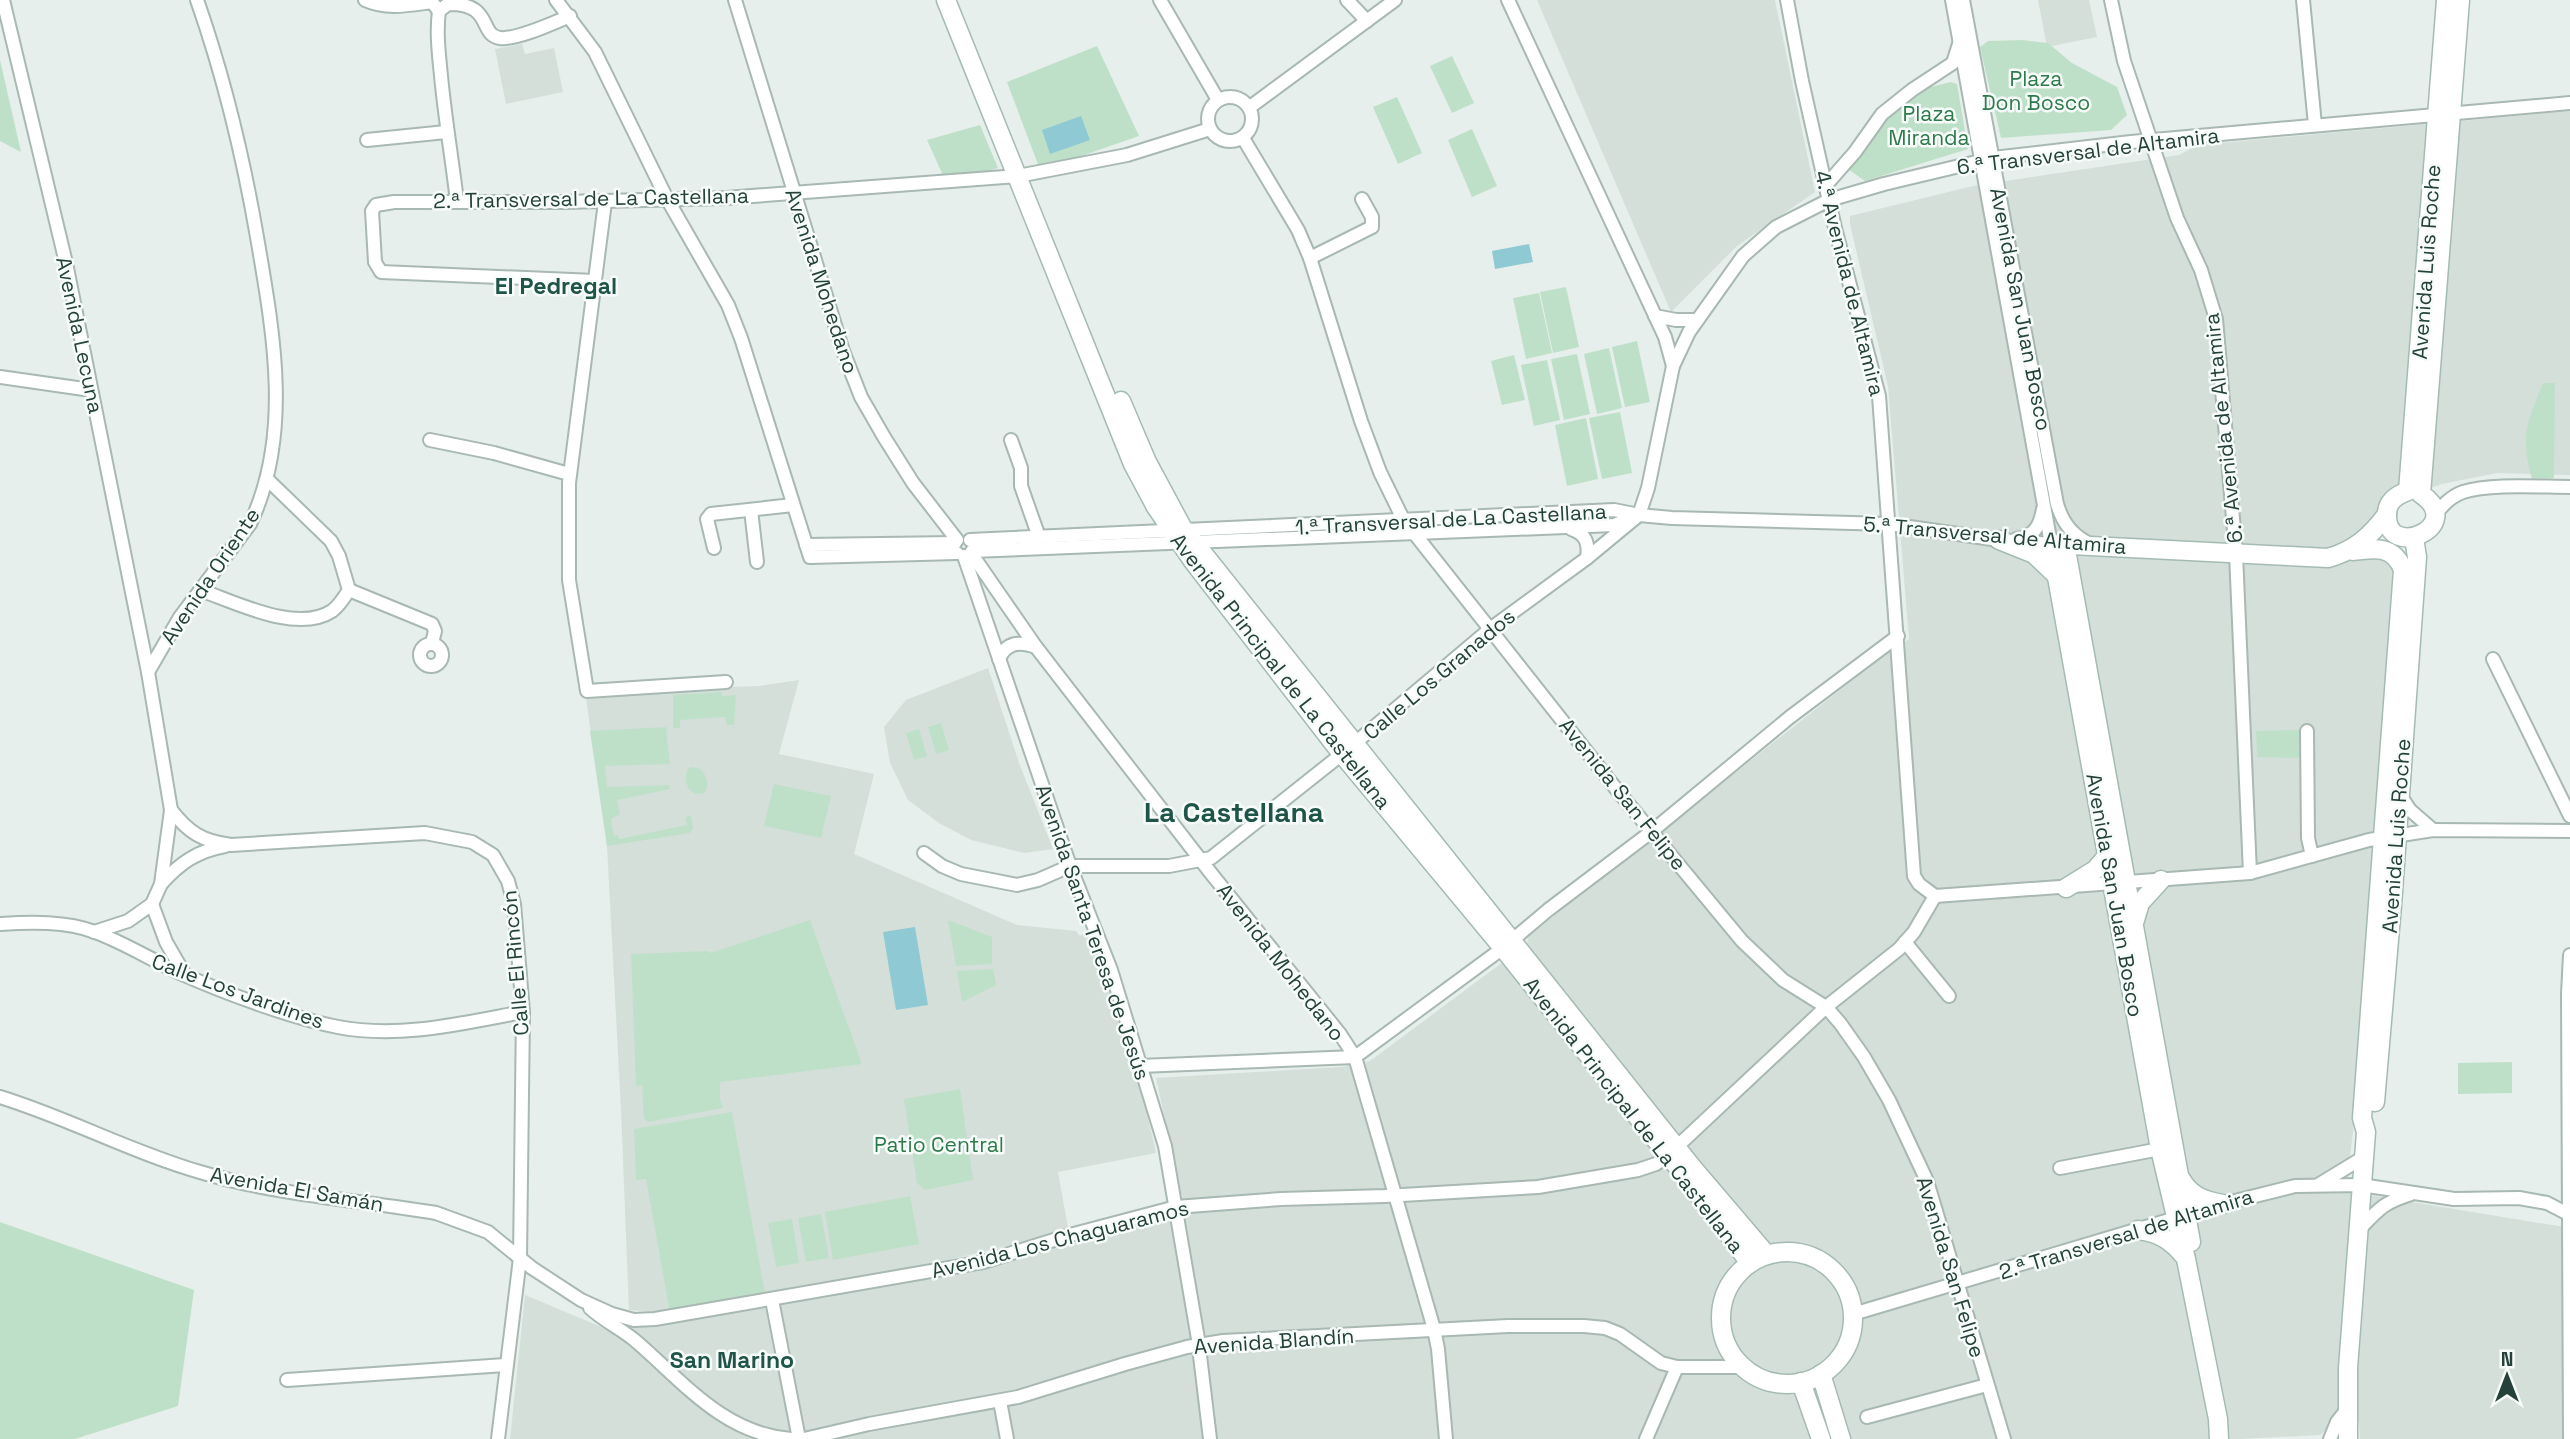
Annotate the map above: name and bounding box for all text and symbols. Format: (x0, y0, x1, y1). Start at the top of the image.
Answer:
park label: Plaza Don Bosco (1982, 65, 2090, 116)
park label: Plaza Miranda (1888, 100, 1970, 151)
street label: 6.ª Transversal de Altamira (1955, 121, 2221, 181)
street label: Avenida Luis Roche (2406, 164, 2446, 360)
street label: 4.ª Avenida de Altamira (1809, 167, 1891, 399)
street label: 2.ª Transversal de La Castellana (433, 182, 749, 214)
street label: Avenida Mohedano (779, 185, 865, 377)
street label: Avenida San Juan Bosco (1984, 185, 2058, 433)
street label: Avenida Lecuna (50, 254, 110, 416)
district label: El Pedregal (495, 271, 617, 301)
street label: 6.ª Avenida de Altamira (2197, 312, 2249, 544)
street label: 1.ª Transversal de La Castellana (1295, 497, 1607, 541)
street label: Avenida Oriente (154, 503, 266, 649)
street label: 5.ª Transversal de Altamira (1862, 510, 2128, 560)
street label: Avenida Principal de La Castellana (1165, 528, 1397, 814)
street label: Calle Los Granados (1357, 603, 1521, 745)
street label: Avenida San Felipe (1553, 712, 1693, 876)
street label: Avenida Luis Roche (2376, 738, 2416, 934)
street label: Avenida San Juan Bosco (2080, 771, 2150, 1019)
street label: Avenida Santa Teresa de Jesús (1030, 781, 1156, 1083)
district label: La Castellana (1144, 795, 1324, 829)
street label: Avenida Mohedano (1211, 878, 1351, 1046)
street label: Calle El Rincón (495, 889, 535, 1037)
street label: Calle Los Jardines (148, 947, 328, 1035)
street label: Avenida Principal de La Castellana (1518, 971, 1750, 1259)
park label: Patio Central (874, 1131, 1004, 1158)
street label: Avenida El Samán (208, 1160, 386, 1218)
street label: Avenida San Felipe (1911, 1173, 1991, 1361)
street label: 2.ª Transversal de Altamira (1996, 1182, 2256, 1286)
street label: Avenida Los Chaguaramos (928, 1194, 1192, 1284)
street label: Avenida Blandín (1193, 1322, 1355, 1360)
north arrow (2472, 1341, 2542, 1411)
district label: San Marino (670, 1345, 794, 1375)
text: N (2501, 1347, 2513, 1372)

